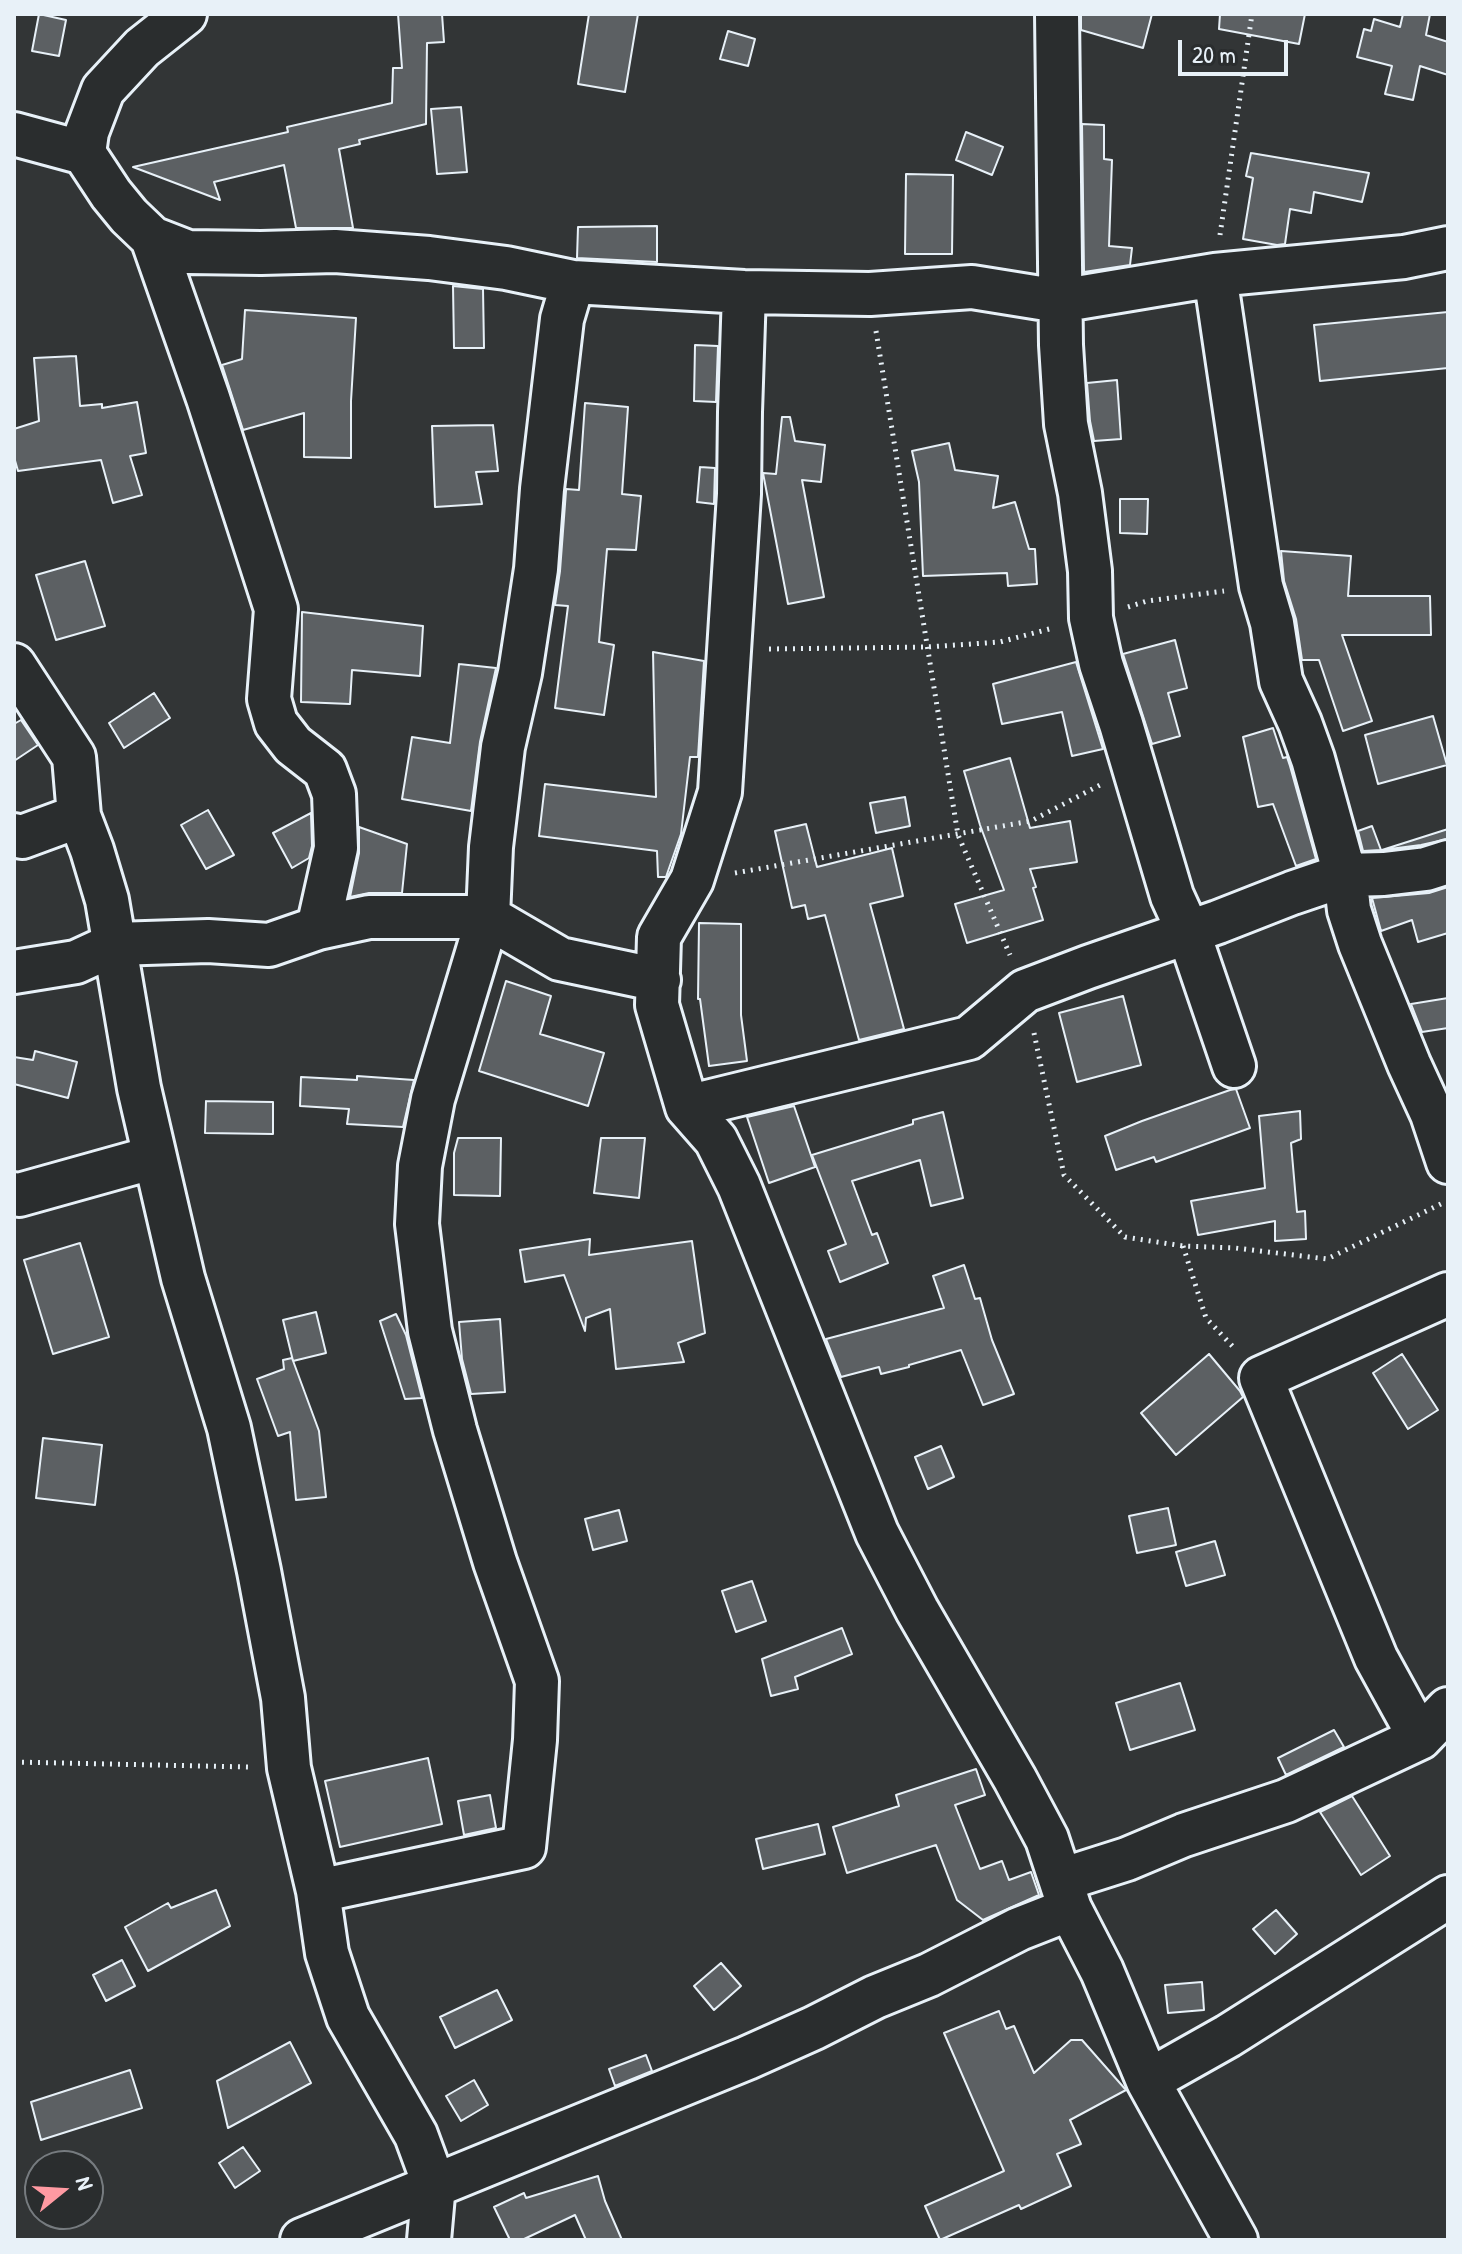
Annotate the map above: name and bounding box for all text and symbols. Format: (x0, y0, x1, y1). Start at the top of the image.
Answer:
scale bar (1182, 24, 1292, 74)
text: 20 m (1192, 38, 1236, 70)
north arrow (24, 2150, 104, 2230)
text: N (69, 2173, 101, 2193)

